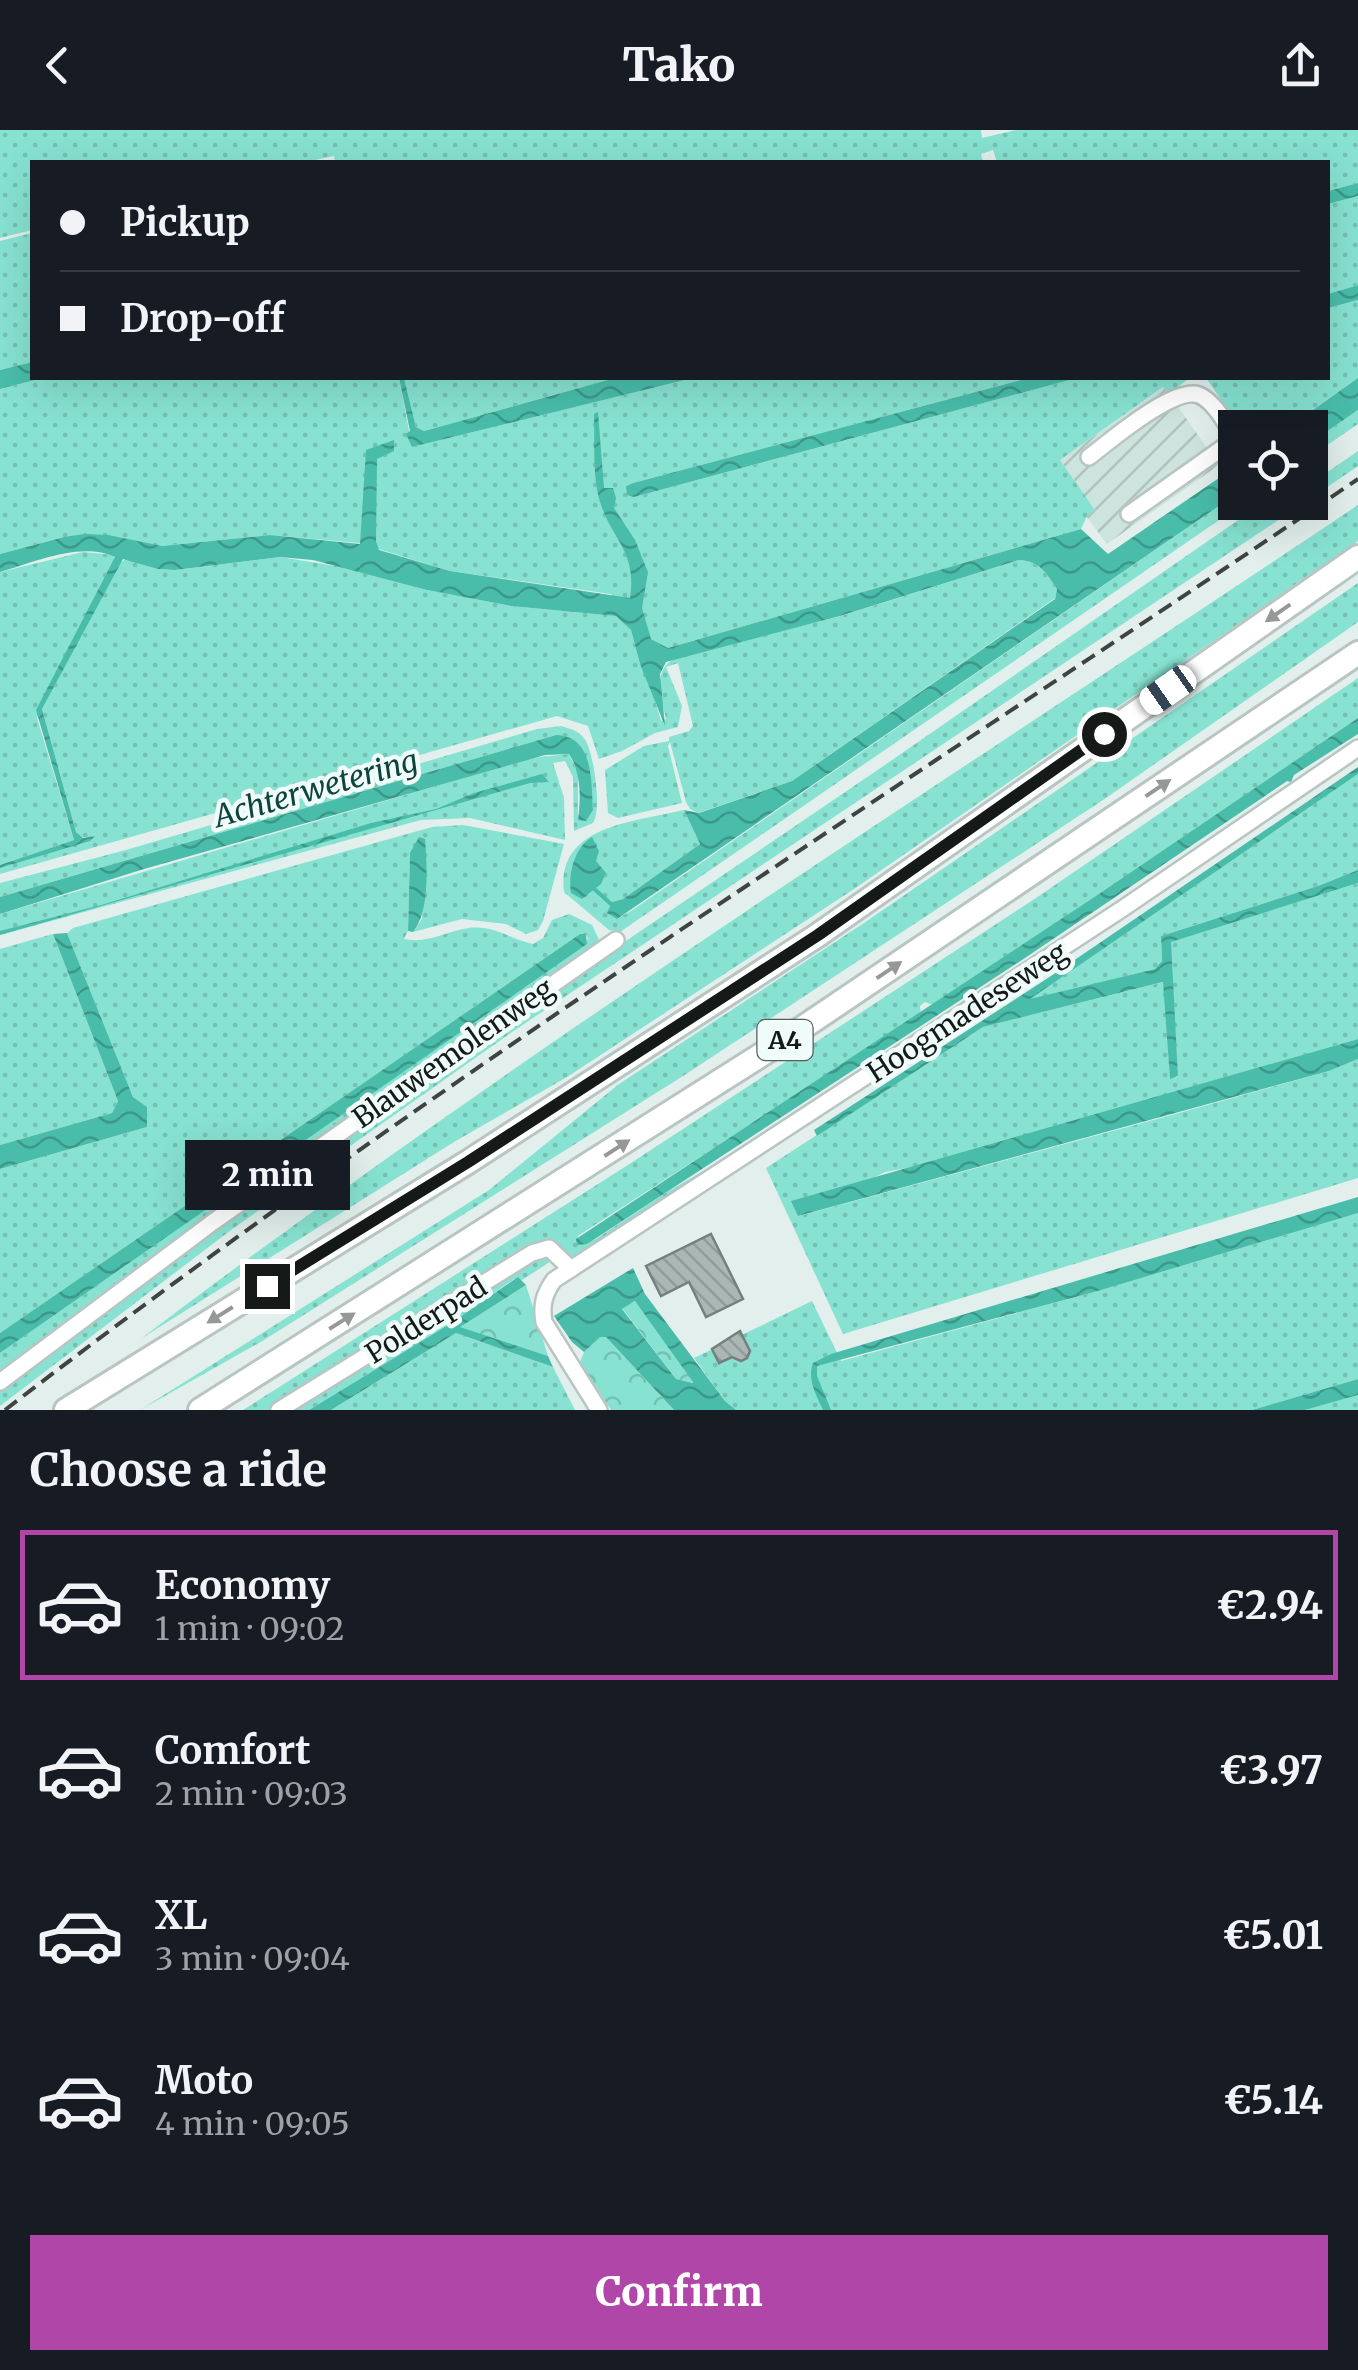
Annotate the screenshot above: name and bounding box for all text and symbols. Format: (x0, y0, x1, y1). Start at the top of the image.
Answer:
text: Tako (623, 37, 735, 93)
icon: back (30, 38, 85, 93)
icon: share (1273, 38, 1328, 93)
text: Pickup (120, 199, 250, 246)
text: Drop-off (120, 295, 285, 342)
map controls (1218, 410, 1328, 520)
button: locate (1218, 410, 1328, 520)
one-way arrow (1265, 603, 1291, 622)
car (1135, 661, 1201, 719)
route start (1082, 712, 1127, 757)
water label: Achterwetering (208, 741, 422, 836)
one-way arrow (1145, 779, 1172, 798)
street label: Hoogmadeseweg (860, 934, 1074, 1090)
one-way arrow (875, 961, 902, 980)
street label: Blauwemolenweg (345, 970, 561, 1136)
road number: A4 (758, 1020, 812, 1060)
one-way arrow (603, 1139, 630, 1157)
callout: 2 min (184, 1141, 350, 1211)
text: 2 min (222, 1155, 313, 1195)
route end (245, 1264, 290, 1309)
street label: Polderpad (359, 1269, 493, 1371)
one-way arrow (206, 1306, 234, 1323)
one-way arrow (328, 1313, 356, 1331)
text: Choose a ride (30, 1442, 327, 1498)
icon: car (35, 1560, 125, 1650)
text: Economy (155, 1562, 330, 1609)
text: €2.94 (1216, 1582, 1323, 1629)
text: 1 min · 09:02 (155, 1609, 345, 1649)
icon: car (35, 1725, 125, 1815)
text: Comfort (155, 1727, 311, 1774)
text: €3.97 (1219, 1747, 1323, 1794)
text: 2 min · 09:03 (155, 1774, 348, 1814)
icon: car (35, 1890, 125, 1980)
text: XL (155, 1892, 207, 1939)
text: €5.01 (1222, 1912, 1323, 1959)
text: 3 min · 09:04 (155, 1939, 350, 1979)
icon: car (35, 2055, 125, 2145)
text: Moto (155, 2057, 253, 2104)
text: €5.14 (1223, 2077, 1323, 2124)
text: 4 min · 09:05 (155, 2104, 350, 2144)
button: Confirm (30, 2235, 1328, 2350)

